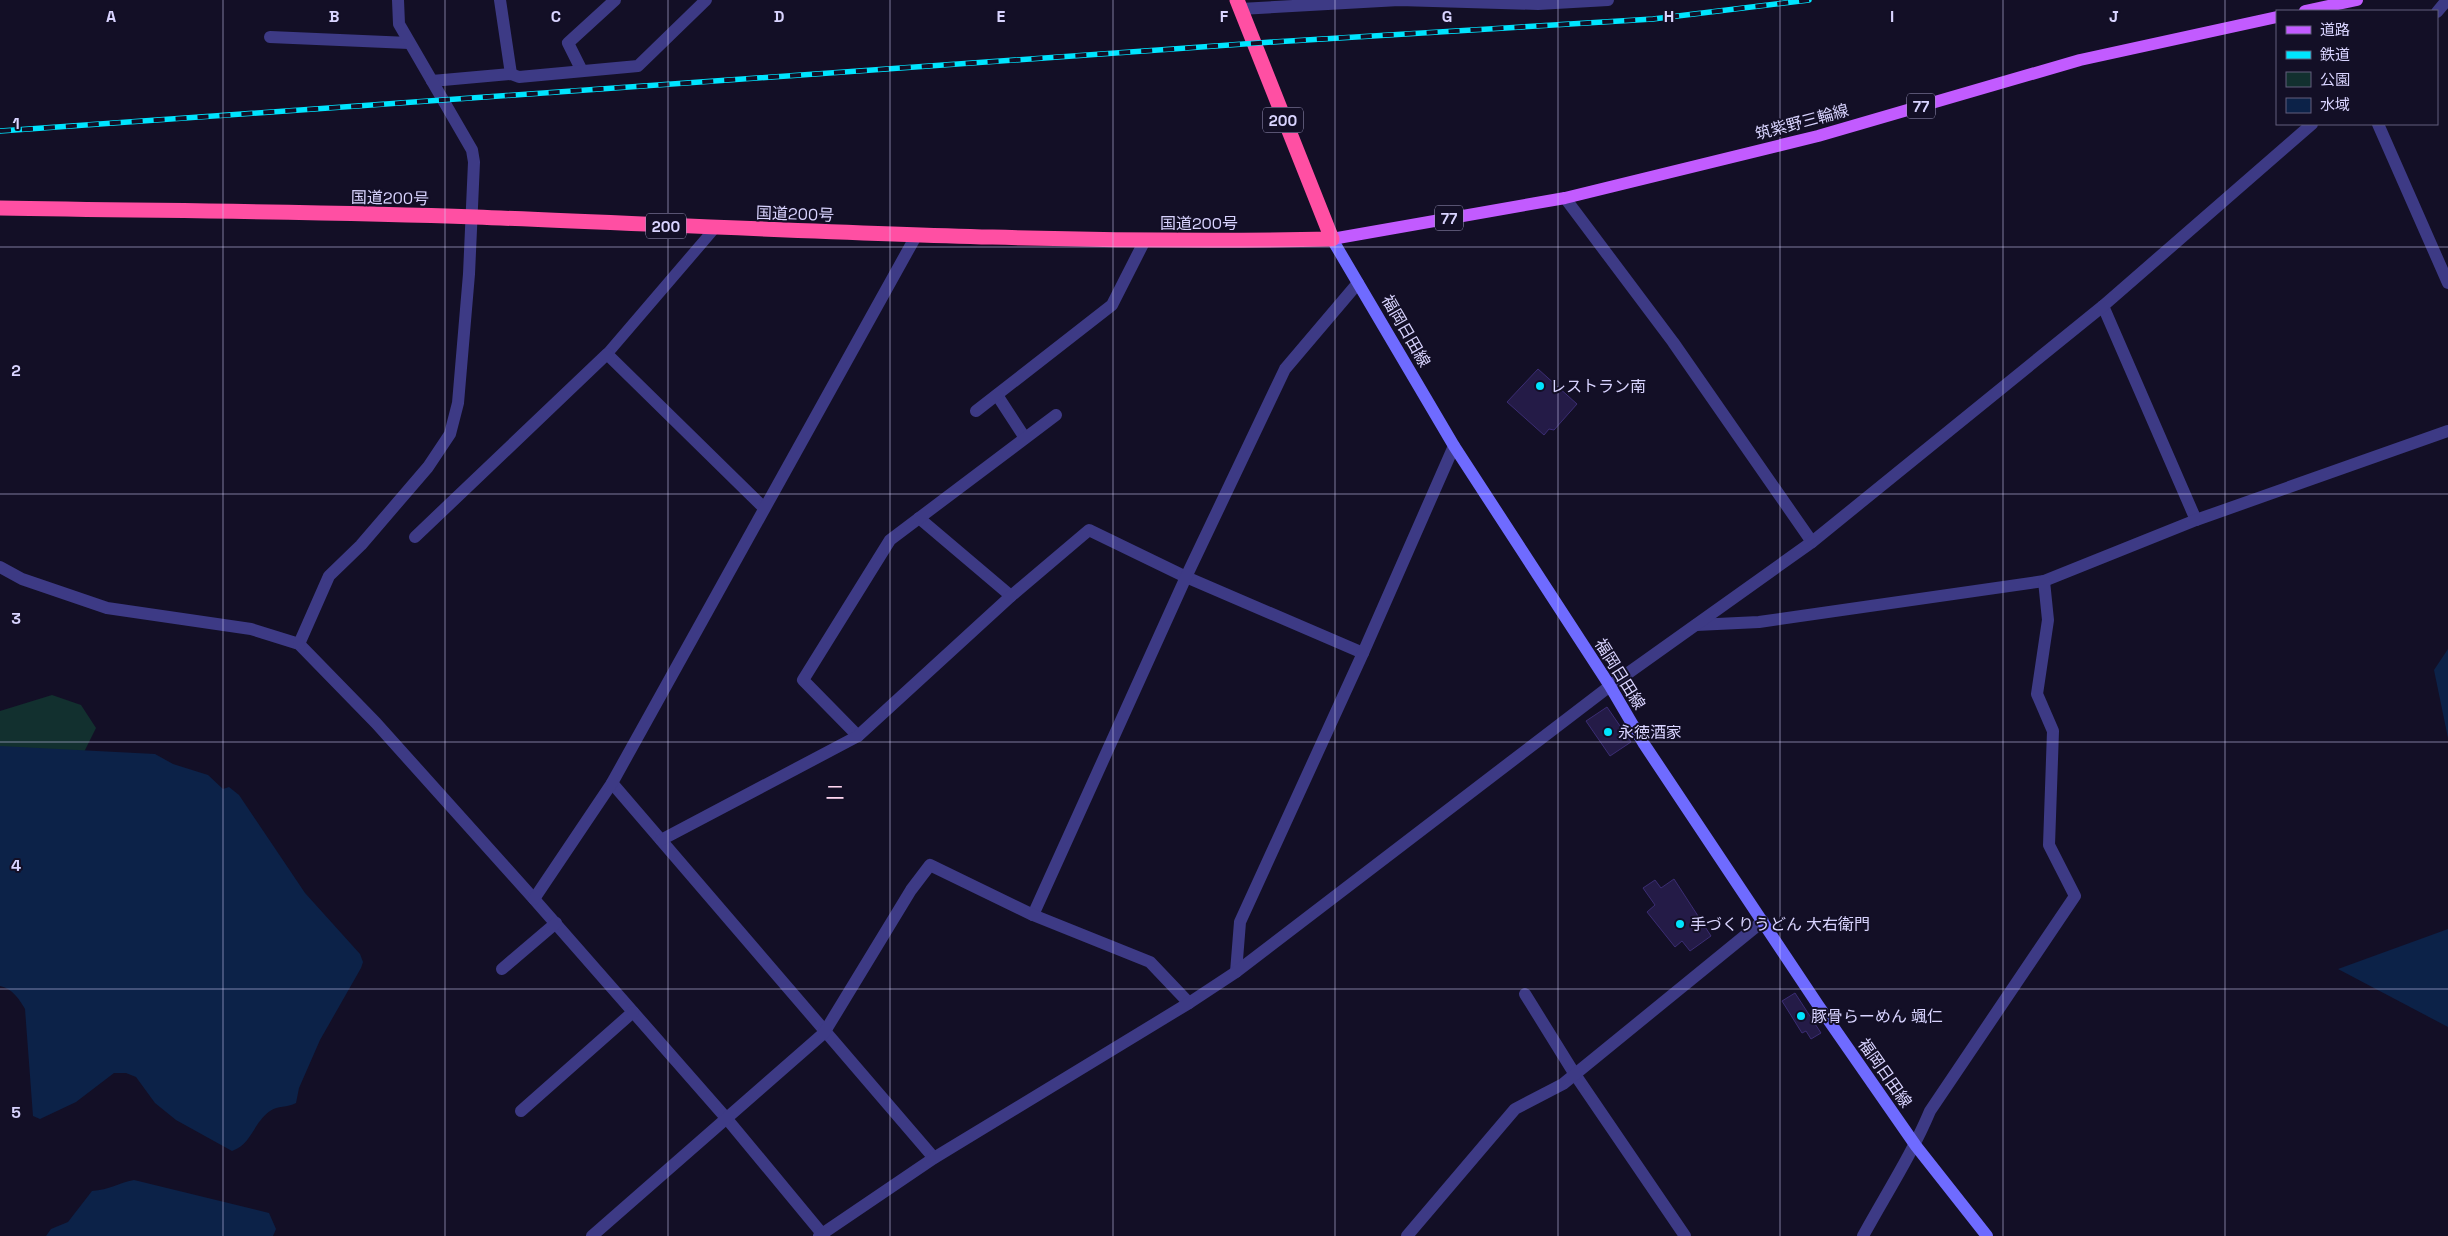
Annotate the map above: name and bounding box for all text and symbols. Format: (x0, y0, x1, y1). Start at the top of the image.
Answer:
text: A (106, 6, 116, 27)
text: B (329, 6, 339, 27)
text: C (551, 6, 561, 27)
text: D (774, 6, 784, 27)
text: E (997, 6, 1006, 27)
text: F (1220, 6, 1229, 27)
text: G (1442, 6, 1452, 27)
text: H (1664, 6, 1674, 27)
text: I (1890, 6, 1894, 27)
text: J (2109, 6, 2119, 27)
legend (2276, 10, 2438, 125)
text: 道路 (2320, 20, 2350, 39)
text: 鉄道 (2320, 45, 2350, 64)
text: 公園 (2320, 70, 2350, 89)
road number: 77 (1907, 94, 1935, 118)
text: 水域 (2320, 95, 2350, 114)
street label: 筑紫野三輪線 (1753, 99, 1851, 145)
road number: 200 (1263, 108, 1303, 132)
text: 1 (12, 113, 20, 134)
street label: 国道200号 (351, 187, 429, 209)
street label: 国道200号 (756, 202, 834, 226)
road number: 77 (1435, 206, 1463, 230)
street label: 国道200号 (1160, 213, 1238, 234)
road number: 200 (646, 214, 686, 238)
street label: 福岡日田線 (1377, 291, 1435, 371)
text: 2 (11, 360, 21, 381)
place label: レストラン南 (1550, 376, 1646, 397)
marker: レストラン南 (1534, 380, 1546, 392)
text: 3 (11, 608, 21, 629)
street label: 福岡日田線 (1590, 635, 1650, 713)
place label: 永徳酒家 (1618, 722, 1682, 743)
marker: 永徳酒家 (1602, 726, 1614, 738)
district label: 二 (825, 780, 845, 805)
text: 4 (11, 855, 21, 876)
place label: 手づくりうどん 大右衛門 (1690, 914, 1870, 935)
marker: 手づくりうどん 大右衛門 (1674, 918, 1686, 930)
place label: 豚骨らーめん 颯仁 (1811, 1006, 1943, 1027)
marker: 豚骨らーめん 颯仁 (1795, 1010, 1807, 1022)
street label: 福岡日田線 (1853, 1034, 1917, 1112)
text: 5 (11, 1102, 21, 1123)

